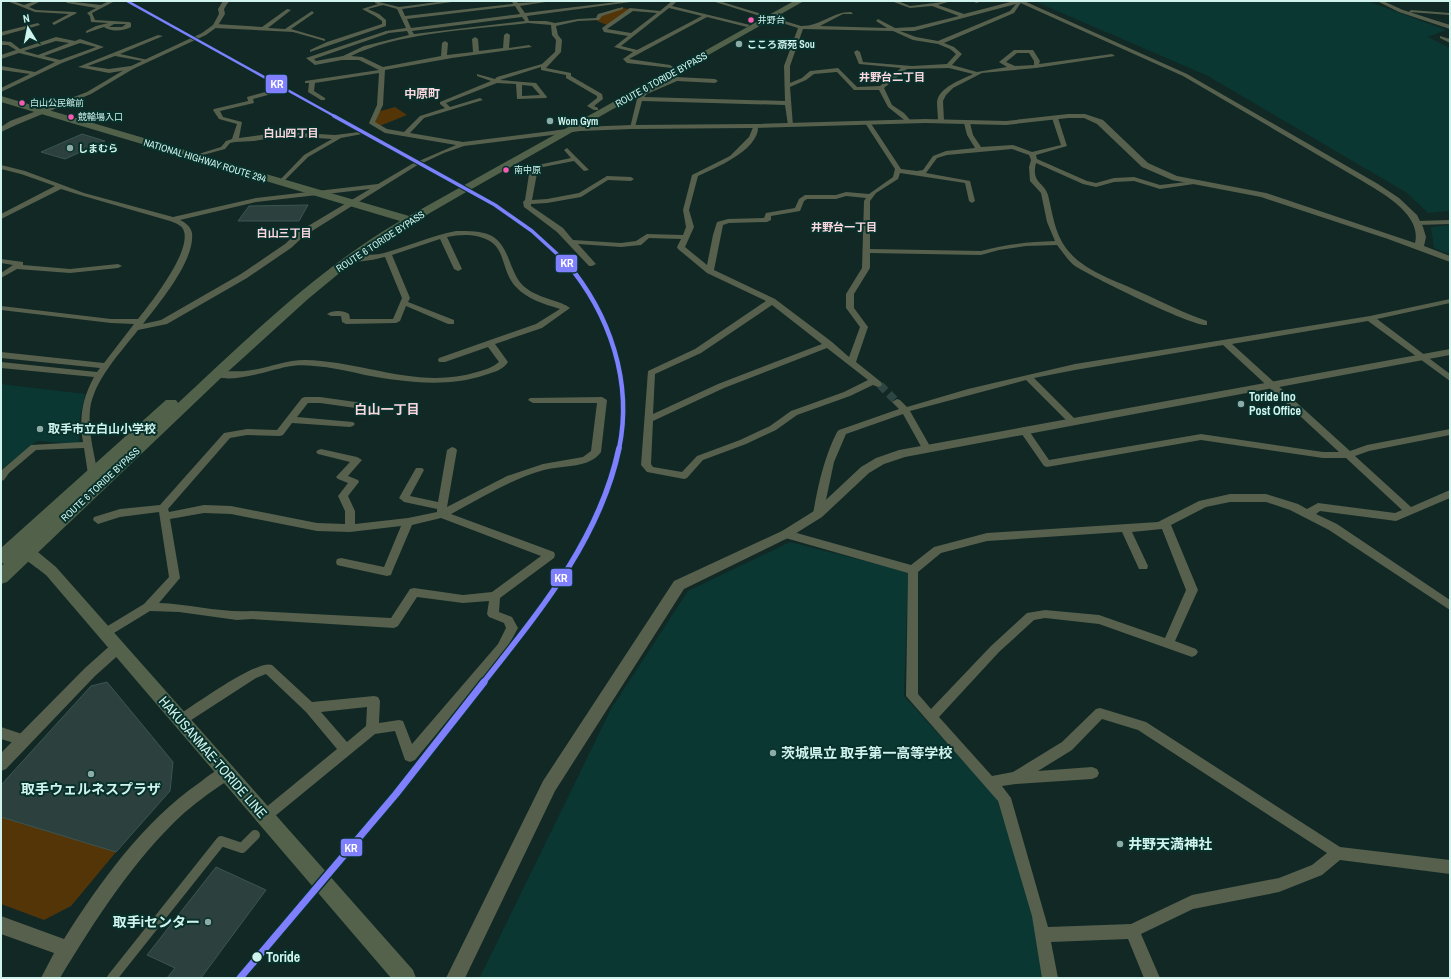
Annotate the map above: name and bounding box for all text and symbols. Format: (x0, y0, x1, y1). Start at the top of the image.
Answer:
north arrow (8, 8, 48, 48)
text: N (22, 11, 31, 26)
place label: 井野台 (758, 14, 785, 26)
marker: 井野台 (746, 15, 756, 25)
place label: こころ斎苑 Sou (747, 38, 815, 51)
marker: こころ斎苑 Sou (734, 39, 744, 49)
street label: ROUTE 6 TORIDE BYPASS (613, 49, 710, 110)
district label: 井野台二丁目 (859, 70, 925, 84)
line badge: KR (265, 74, 288, 94)
text: KR (270, 77, 284, 91)
district label: 中原町 (404, 86, 440, 102)
place label: 白山公民館前 (30, 97, 84, 109)
marker: 白山公民館前 (17, 98, 27, 108)
place label: 競輪場入口 (78, 111, 123, 123)
marker: 競輪場入口 (66, 112, 76, 122)
place label: Wom Gym (558, 115, 598, 128)
marker: Wom Gym (545, 116, 555, 126)
district label: 白山四丁目 (264, 126, 319, 140)
street label: NATIONAL HIGHWAY ROUTE 294 (142, 136, 268, 185)
place label: しまむら (78, 142, 118, 155)
marker: しまむら (65, 143, 75, 153)
place label: 南中原 (514, 164, 541, 176)
marker: 南中原 (501, 165, 511, 175)
street label: ROUTE 6 TORIDE BYPASS (334, 208, 427, 275)
district label: 井野台一丁目 (811, 220, 877, 234)
district label: 白山三丁目 (257, 226, 312, 240)
line badge: KR (555, 254, 578, 273)
text: KR (560, 256, 574, 270)
place label: Toride Ino Post Office (1249, 389, 1301, 419)
marker: Toride Ino Post Office (1236, 399, 1246, 409)
district label: 白山一丁目 (354, 401, 420, 418)
place label: 取手市立白山小学校 (48, 421, 156, 437)
marker: 取手市立白山小学校 (35, 424, 45, 434)
street label: ROUTE 6 TORIDE BYPASS (58, 444, 143, 524)
line badge: KR (550, 568, 573, 587)
text: KR (554, 571, 568, 585)
street label: HAKUSANMAE-TORIDE LINE (155, 692, 271, 822)
place label: 茨城県立 取手第一高等学校 (781, 744, 952, 762)
marker: 茨城県立 取手第一高等学校 (768, 748, 778, 758)
marker: 取手ウェルネスプラザ (86, 769, 96, 779)
place label: 取手ウェルネスプラザ (21, 780, 161, 798)
place label: 井野天満神社 (1128, 835, 1212, 853)
line badge: KR (340, 838, 363, 857)
marker: 井野天満神社 (1115, 839, 1125, 849)
text: KR (344, 841, 358, 855)
place label: 取手iセンター (113, 913, 200, 931)
marker: 取手iセンター (203, 917, 213, 927)
place label: Toride (266, 948, 300, 966)
marker: Toride (250, 950, 264, 964)

